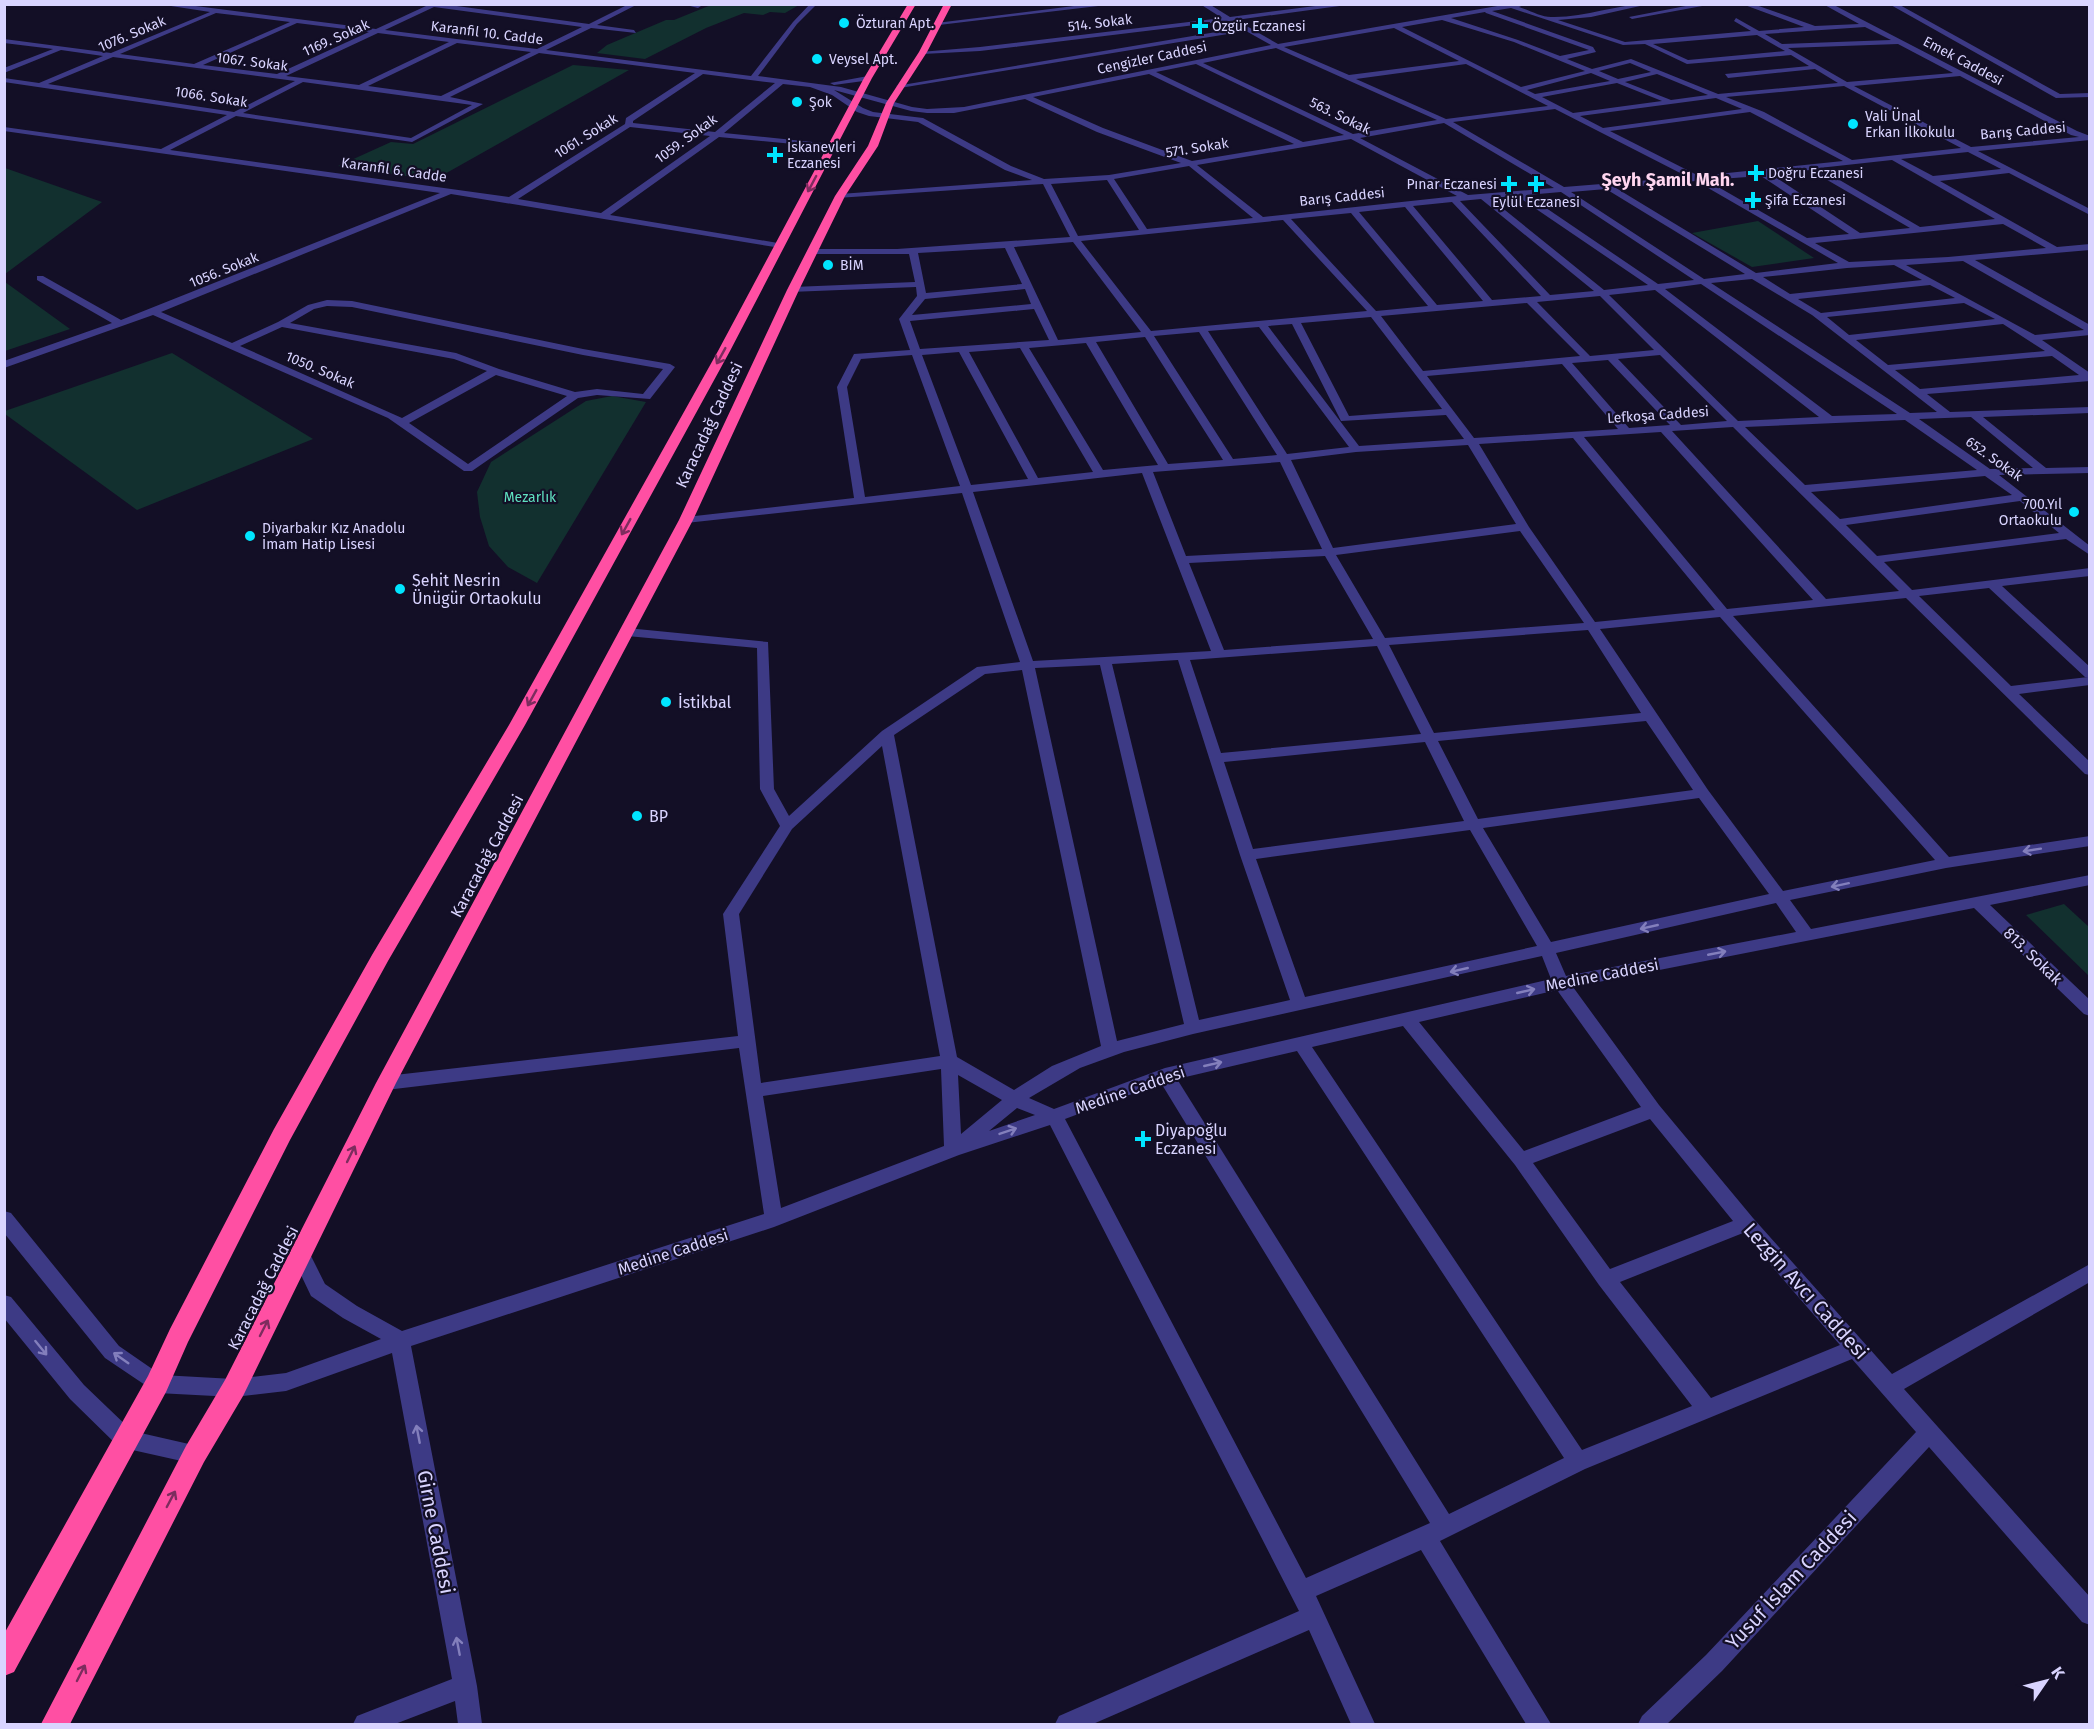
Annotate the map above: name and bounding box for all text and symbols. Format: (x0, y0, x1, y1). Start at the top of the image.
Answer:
street label: 514. Sokak (1067, 11, 1134, 35)
street label: 1076. Sokak (96, 12, 169, 56)
place label: Özturan Apt. (856, 14, 934, 32)
street label: 1169. Sokak (300, 15, 373, 60)
marker: Özturan Apt. (837, 16, 851, 30)
place label: Özgür Eczanesi (1212, 17, 1306, 35)
street label: Karanfil 10. Cadde (430, 18, 544, 48)
marker: Özgür Eczanesi (1193, 19, 1207, 33)
street label: Emek Caddesi (1920, 33, 2006, 89)
street label: Cengizler Caddesi (1096, 38, 1208, 78)
street label: 1067. Sokak (215, 49, 289, 75)
place label: Veysel Apt. (829, 51, 898, 68)
marker: Veysel Apt. (810, 52, 824, 66)
street label: 1066. Sokak (173, 83, 249, 111)
place label: Şok (809, 94, 833, 111)
street label: 563. Sokak (1307, 94, 1374, 138)
marker: Şok (790, 95, 804, 109)
place label: Vali Ünal Erkan İlkokulu (1865, 107, 1955, 141)
street label: 1061. Sokak (551, 109, 621, 162)
street label: 1059. Sokak (652, 110, 721, 167)
marker: Vali Ünal Erkan İlkokulu (1846, 117, 1860, 131)
street label: Barış Caddesi (1979, 119, 2067, 143)
street label: 571. Sokak (1164, 135, 1230, 161)
place label: İskanevleri Eczanesi (787, 138, 856, 172)
marker: İskanevleri Eczanesi (768, 148, 782, 162)
street label: Karanfil 6. Cadde (340, 154, 448, 186)
place label: Doğru Eczanesi (1768, 165, 1863, 182)
marker: Doğru Eczanesi (1749, 166, 1763, 180)
district label: Şeyh Şamil Mah. (1602, 169, 1734, 191)
one-way arrow (806, 175, 818, 192)
place label: Pınar Eczanesi (1407, 176, 1497, 193)
marker: Pınar Eczanesi (1502, 177, 1516, 191)
marker: Eylül Eczanesi (1529, 177, 1543, 191)
street label: Barış Caddesi (1298, 184, 1386, 210)
place label: Şifa Eczanesi (1765, 192, 1846, 209)
marker: Şifa Eczanesi (1746, 193, 1760, 207)
place label: Eylül Eczanesi (1492, 194, 1580, 211)
street label: 1056. Sokak (187, 248, 262, 292)
place label: BİM (840, 256, 864, 274)
marker: BİM (821, 258, 835, 272)
one-way arrow (715, 347, 726, 365)
street label: 1050. Sokak (283, 348, 358, 392)
street label: Karacadağ Caddesi (672, 359, 746, 491)
street label: Lefkoşa Caddesi (1607, 403, 1709, 427)
street label: 652. Sokak (1962, 433, 2026, 485)
park label: Mezarlık (504, 489, 557, 506)
place label: 700.Yıl Ortaokulu (1999, 496, 2062, 529)
marker: 700.Yıl Ortaokulu (2067, 505, 2081, 519)
one-way arrow (620, 518, 632, 535)
place label: Diyarbakır Kız Anadolu İmam Hatip Lisesi (262, 520, 405, 553)
marker: Diyarbakır Kız Anadolu İmam Hatip Lisesi (243, 529, 257, 543)
place label: Şehit Nesrin Ünügür Ortaokulu (412, 571, 542, 608)
marker: Şehit Nesrin Ünügür Ortaokulu (393, 582, 407, 596)
one-way arrow (526, 689, 538, 706)
place label: İstikbal (678, 692, 732, 712)
marker: İstikbal (659, 695, 673, 709)
street label: Karacadağ Caddesi (447, 791, 527, 921)
place label: BP (649, 807, 668, 826)
marker: BP (630, 809, 644, 823)
one-way arrow (2022, 845, 2042, 856)
one-way arrow (1831, 880, 1850, 891)
one-way arrow (1640, 921, 1659, 933)
street label: 813. Sokak (2000, 923, 2067, 989)
one-way arrow (1707, 947, 1726, 958)
street label: Medine Caddesi (1544, 955, 1660, 995)
one-way arrow (1450, 964, 1469, 976)
one-way arrow (1516, 985, 1535, 997)
one-way arrow (1203, 1057, 1222, 1069)
street label: Medine Caddesi (1073, 1062, 1187, 1118)
place label: Diyapoğlu Eczanesi (1155, 1121, 1227, 1158)
one-way arrow (998, 1125, 1017, 1136)
marker: Diyapoğlu Eczanesi (1136, 1132, 1150, 1146)
one-way arrow (346, 1145, 358, 1163)
street label: Lezgin Avcı Caddesi (1738, 1218, 1874, 1364)
street label: Karacadağ Caddesi (224, 1223, 302, 1353)
street label: Medine Caddesi (615, 1225, 731, 1279)
one-way arrow (259, 1320, 271, 1338)
one-way arrow (35, 1340, 48, 1356)
one-way arrow (113, 1352, 129, 1364)
one-way arrow (412, 1424, 423, 1444)
street label: Girne Caddesi (412, 1468, 460, 1596)
one-way arrow (166, 1491, 177, 1509)
street label: Yusuf İslam Caddesi (1721, 1506, 1861, 1654)
one-way arrow (452, 1637, 463, 1656)
north arrow (2016, 1651, 2076, 1711)
text: K (2047, 1663, 2069, 1683)
one-way arrow (76, 1664, 88, 1682)

